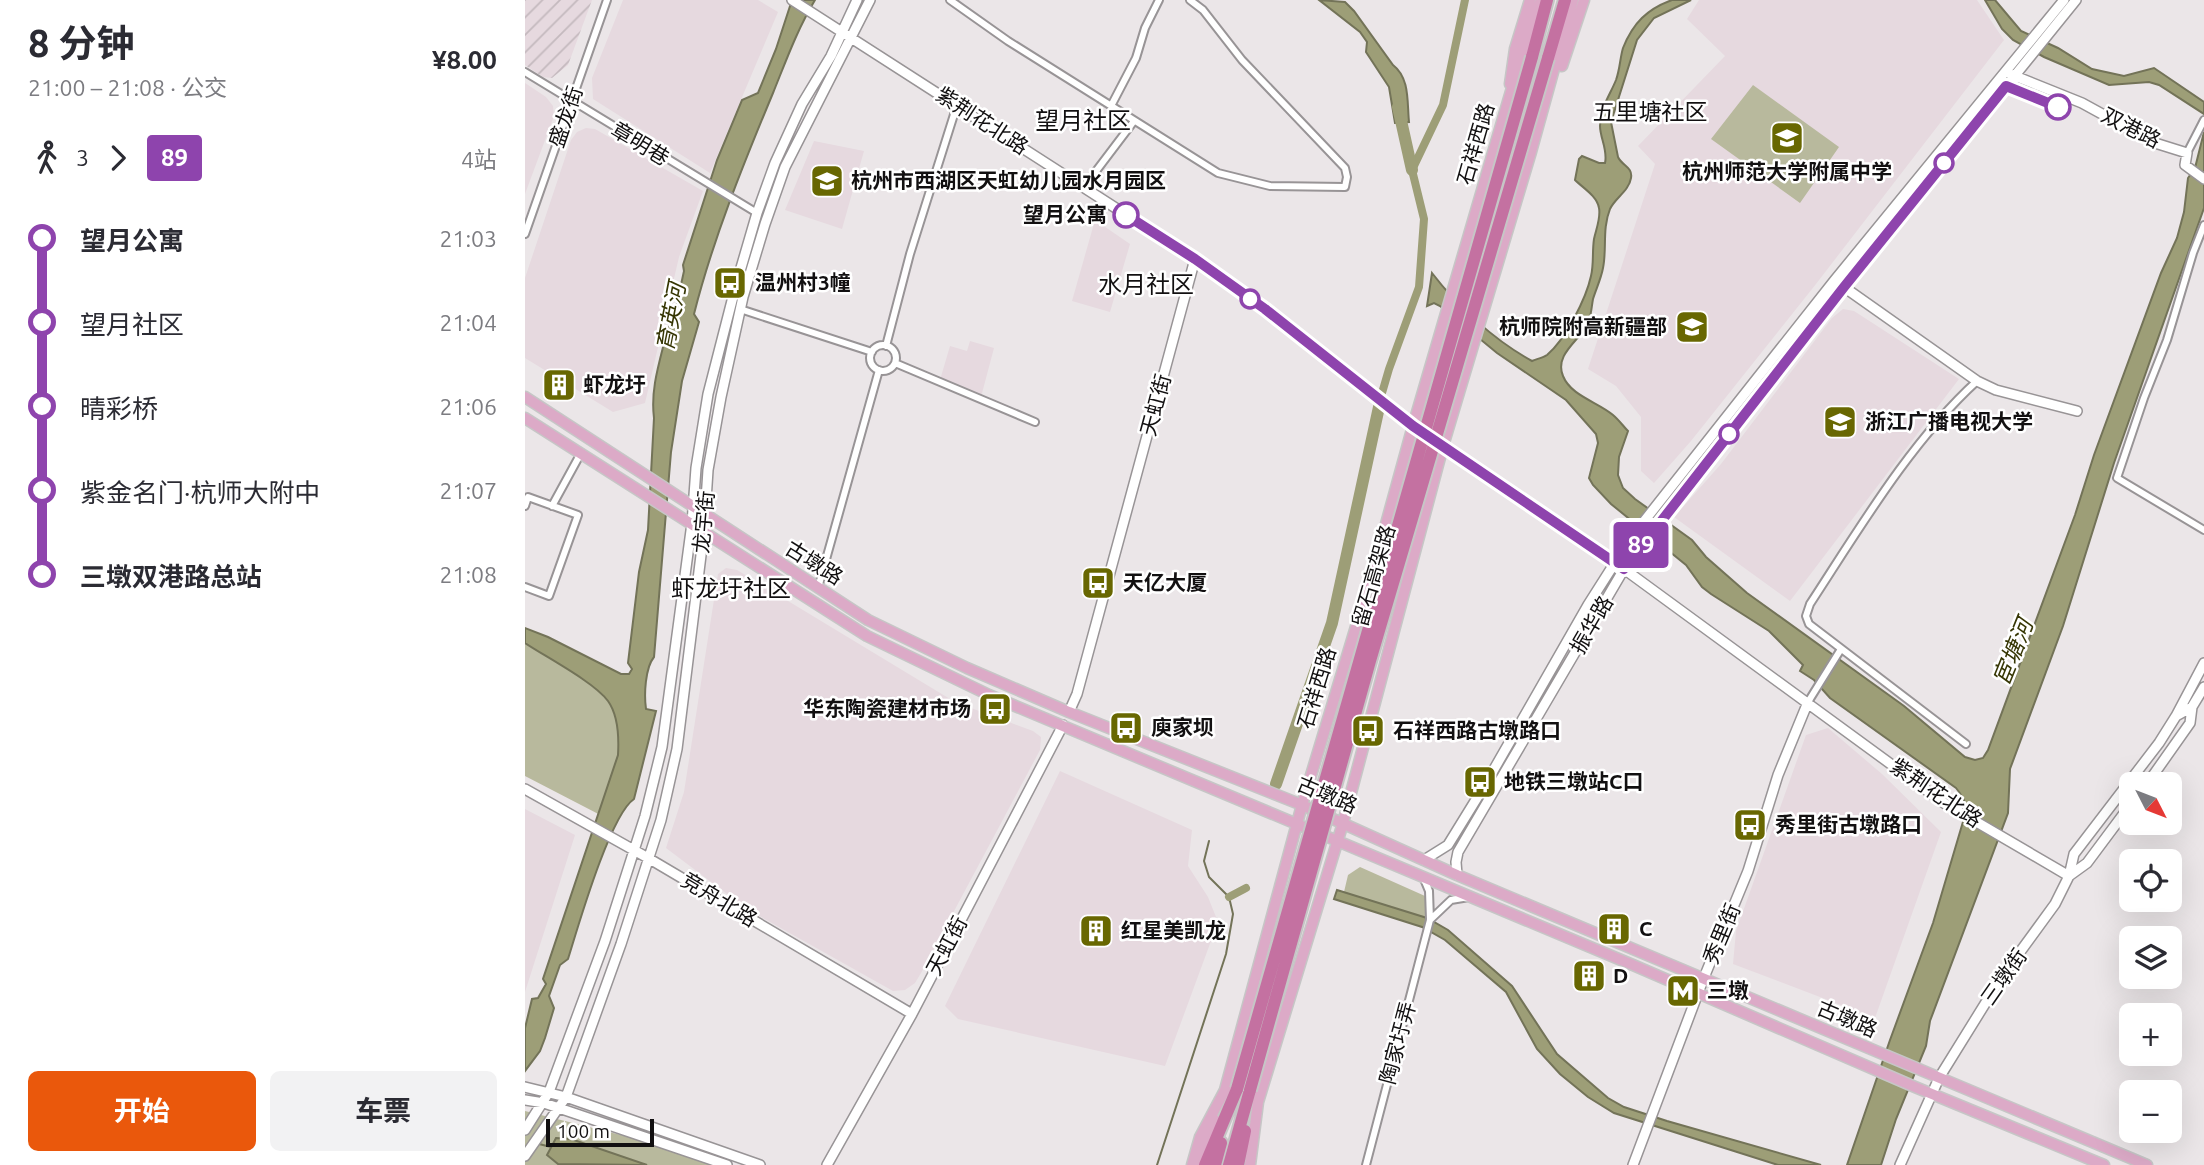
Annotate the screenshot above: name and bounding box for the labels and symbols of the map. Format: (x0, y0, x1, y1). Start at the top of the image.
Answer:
street label: 紫荆花北路 (932, 82, 1033, 159)
street label: 盛龙街 (543, 83, 587, 150)
unlabelled marker (2045, 94, 2071, 120)
district label: 五里塘社区 (1593, 99, 1708, 124)
street label: 石祥西路 (1452, 100, 1498, 187)
street label: 双港路 (2098, 102, 2165, 152)
district label: 望月社区 (1035, 107, 1131, 134)
street label: 章明巷 (607, 117, 674, 170)
school or university icon: 杭州师范大学附属中学 (1768, 119, 1806, 157)
unlabelled marker (1934, 153, 1954, 173)
place label: 杭州师范大学附属中学 (1682, 159, 1892, 183)
school or university icon: 杭州市西湖区天虹幼儿园水月园区 (808, 162, 846, 200)
place label: 杭州市西湖区天虹幼儿园水月园区 (851, 168, 1166, 192)
place label: 望月公寓 (1023, 202, 1107, 226)
marker: 望月公寓 (1113, 202, 1139, 228)
bus stop icon: 温州村3幢 (711, 264, 749, 302)
place label: 温州村3幢 (755, 270, 851, 294)
district label: 水月社区 (1098, 271, 1194, 298)
water label: 育英河 (652, 277, 690, 353)
unlabelled marker (1240, 289, 1260, 309)
school or university icon: 杭师院附高新疆部 (1673, 308, 1711, 346)
place label: 杭师院附高新疆部 (1499, 314, 1667, 338)
building icon: 虾龙圩 (540, 366, 578, 404)
street label: 天虹街 (1135, 371, 1175, 438)
place label: 虾龙圩 (583, 372, 646, 396)
school or university icon: 浙江广播电视大学 (1821, 403, 1859, 441)
place label: 浙江广播电视大学 (1865, 409, 2033, 433)
unlabelled marker (1719, 424, 1739, 444)
street label: 龙宇街 (688, 489, 718, 554)
street label: 留石高架路 (1347, 522, 1399, 629)
line badge: 89 (1609, 522, 1673, 568)
street label: 古墩路 (781, 535, 848, 589)
bus stop icon: 天亿大厦 (1079, 564, 1117, 602)
place label: 天亿大厦 (1123, 570, 1207, 594)
district label: 虾龙圩社区 (671, 575, 791, 602)
street label: 振华路 (1565, 591, 1617, 658)
water label: 宦塘河 (1988, 611, 2039, 688)
street label: 石祥西路 (1292, 644, 1340, 731)
bus stop icon: 华东陶瓷建材市场 (976, 690, 1014, 728)
place label: 华东陶瓷建材市场 (803, 696, 971, 720)
bus stop icon: 庾家坝 (1107, 709, 1145, 747)
bus stop icon: 石祥西路古墩路口 (1349, 712, 1387, 750)
place label: 庾家坝 (1151, 715, 1214, 739)
place label: 石祥西路古墩路口 (1393, 718, 1561, 742)
street label: 紫荆花北路 (1886, 753, 1987, 831)
bus stop icon: 地铁三墩站C口 (1461, 763, 1499, 801)
place label: 地铁三墩站C口 (1504, 769, 1643, 793)
street label: 古墩路 (1294, 771, 1361, 817)
north arrow (2119, 772, 2182, 835)
bus stop icon: 秀里街古墩路口 (1731, 806, 1769, 844)
place label: 秀里街古墩路口 (1775, 812, 1922, 836)
street label: 竞舟北路 (677, 867, 762, 931)
street label: 秀里街 (1698, 900, 1744, 967)
building icon: C (1595, 910, 1633, 948)
street label: 天虹街 (921, 912, 972, 979)
building icon: 红星美凯龙 (1077, 912, 1115, 950)
place label: C (1639, 916, 1652, 940)
place label: 红星美凯龙 (1121, 918, 1226, 942)
street label: 三墩街 (1975, 944, 2031, 1009)
building icon: D (1570, 957, 1608, 995)
place label: D (1613, 963, 1628, 987)
metro station icon: 三墩 (1664, 972, 1702, 1010)
place label: 三墩 (1707, 978, 1749, 1002)
street label: 古墩路 (1814, 995, 1881, 1041)
street label: 陶家圩弄 (1375, 999, 1419, 1086)
scale bar (546, 1116, 655, 1148)

